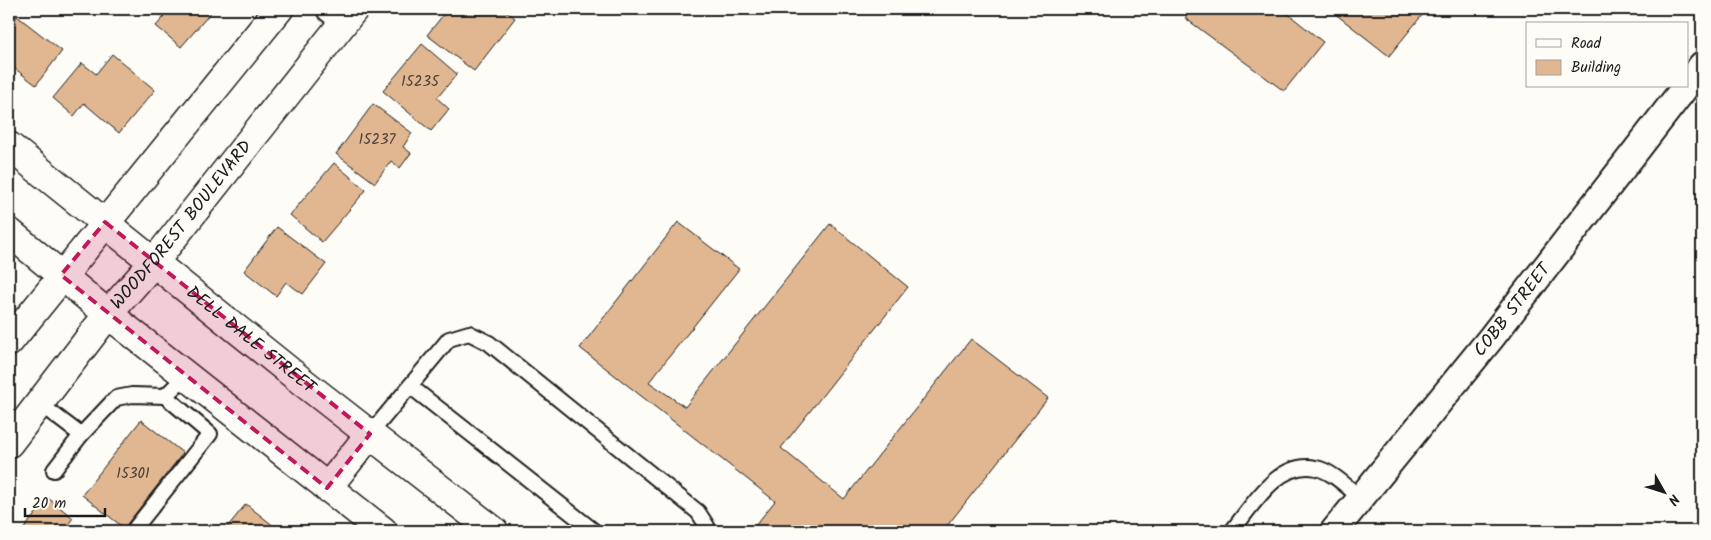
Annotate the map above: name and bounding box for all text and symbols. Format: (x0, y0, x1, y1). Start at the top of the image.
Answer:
legend (1526, 22, 1688, 88)
text: Road (1571, 32, 1602, 56)
text: Building (1571, 56, 1621, 80)
house number: 15235 (401, 70, 440, 94)
house number: 15237 (359, 128, 397, 152)
street label: WOODFOREST BOULEVARD (103, 133, 260, 317)
street label: COBB STREET (1466, 256, 1559, 363)
street label: DELL DALE STREET (179, 279, 323, 402)
house number: 15301 (116, 462, 150, 486)
north arrow (1638, 468, 1688, 518)
scale bar (25, 485, 105, 517)
text: N (1662, 489, 1685, 510)
text: 20 m (32, 492, 66, 516)

